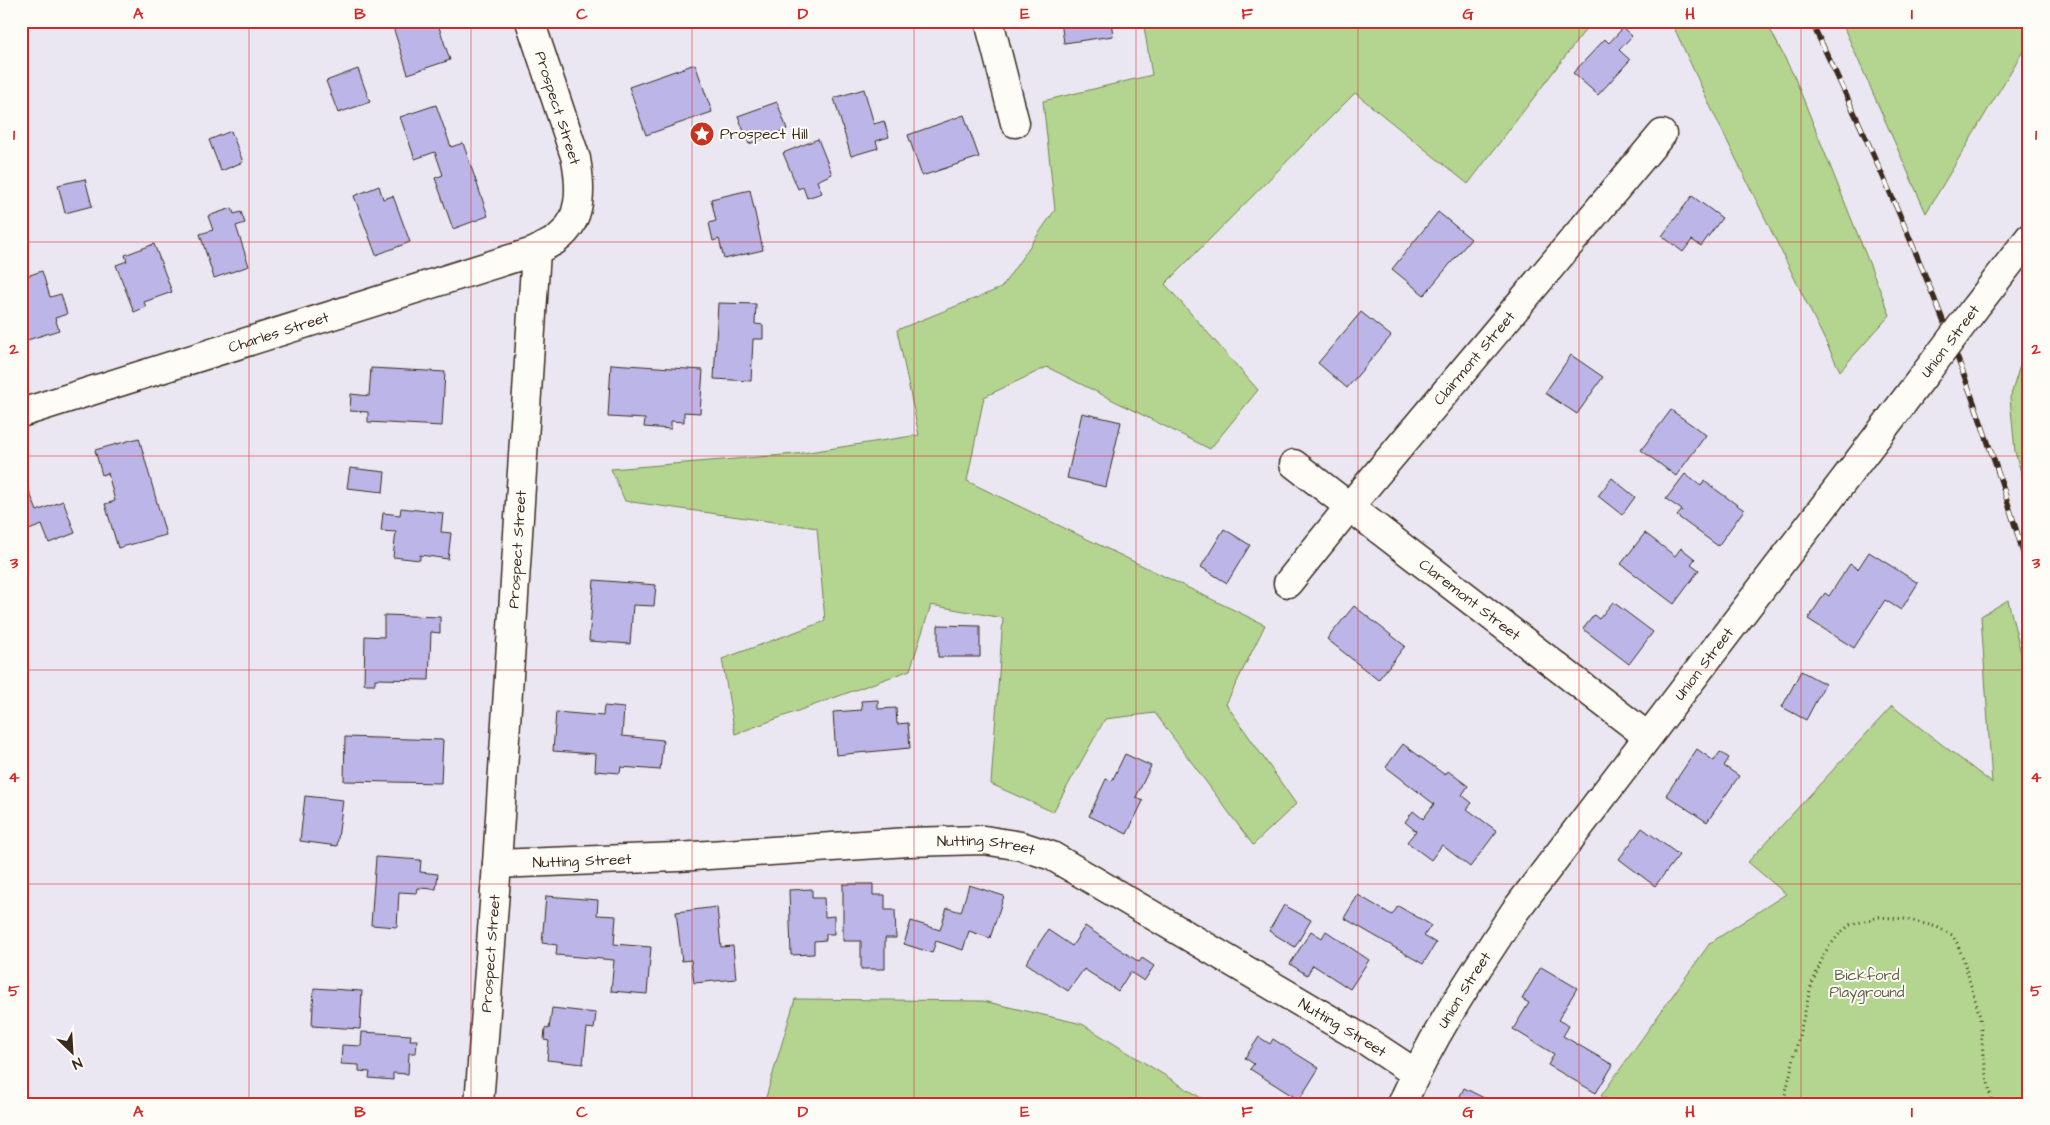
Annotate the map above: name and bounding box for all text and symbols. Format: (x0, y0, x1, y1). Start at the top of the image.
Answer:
text: A (133, 3, 144, 25)
text: B (354, 3, 366, 25)
text: C (576, 3, 588, 25)
text: D (798, 3, 809, 25)
text: E (1020, 3, 1030, 25)
text: F (1241, 3, 1253, 25)
text: G (1462, 3, 1474, 25)
text: H (1685, 3, 1695, 25)
text: I (1911, 3, 1913, 25)
street label: Prospect Street (529, 49, 586, 168)
place icon: Prospect Hill (689, 121, 715, 147)
text: 1 (13, 124, 16, 146)
place label: Prospect Hill (720, 124, 808, 145)
text: 1 (2035, 124, 2038, 146)
street label: Union Street (1916, 300, 1985, 382)
street label: Charles Street (226, 307, 332, 358)
street label: Clairmont Street (1429, 307, 1520, 410)
text: 2 (8, 338, 19, 360)
text: 2 (2030, 338, 2041, 360)
street label: Prospect Street (503, 490, 532, 609)
text: 3 (9, 552, 19, 574)
text: 3 (2031, 552, 2041, 574)
street label: Claremont Street (1414, 554, 1525, 646)
street label: Union Street (1670, 623, 1739, 705)
text: 4 (9, 766, 20, 788)
text: 4 (2031, 766, 2042, 788)
street label: Nutting Street (937, 830, 1038, 861)
street label: Nutting Street (532, 849, 632, 874)
street label: Prospect Street (476, 894, 506, 1013)
street label: Union Street (1433, 948, 1496, 1032)
park label: Bickford Playground (1829, 965, 1905, 1004)
text: 5 (8, 980, 20, 1002)
text: 5 (2030, 980, 2042, 1002)
street label: Nutting Street (1294, 993, 1390, 1062)
north arrow (48, 1028, 98, 1078)
text: N (69, 1052, 85, 1074)
text: A (133, 1101, 144, 1123)
text: B (354, 1101, 366, 1123)
text: C (576, 1101, 588, 1123)
text: D (798, 1101, 809, 1123)
text: E (1020, 1101, 1030, 1123)
text: F (1241, 1101, 1253, 1123)
text: G (1462, 1101, 1474, 1123)
text: H (1685, 1101, 1695, 1123)
text: I (1911, 1101, 1913, 1123)

